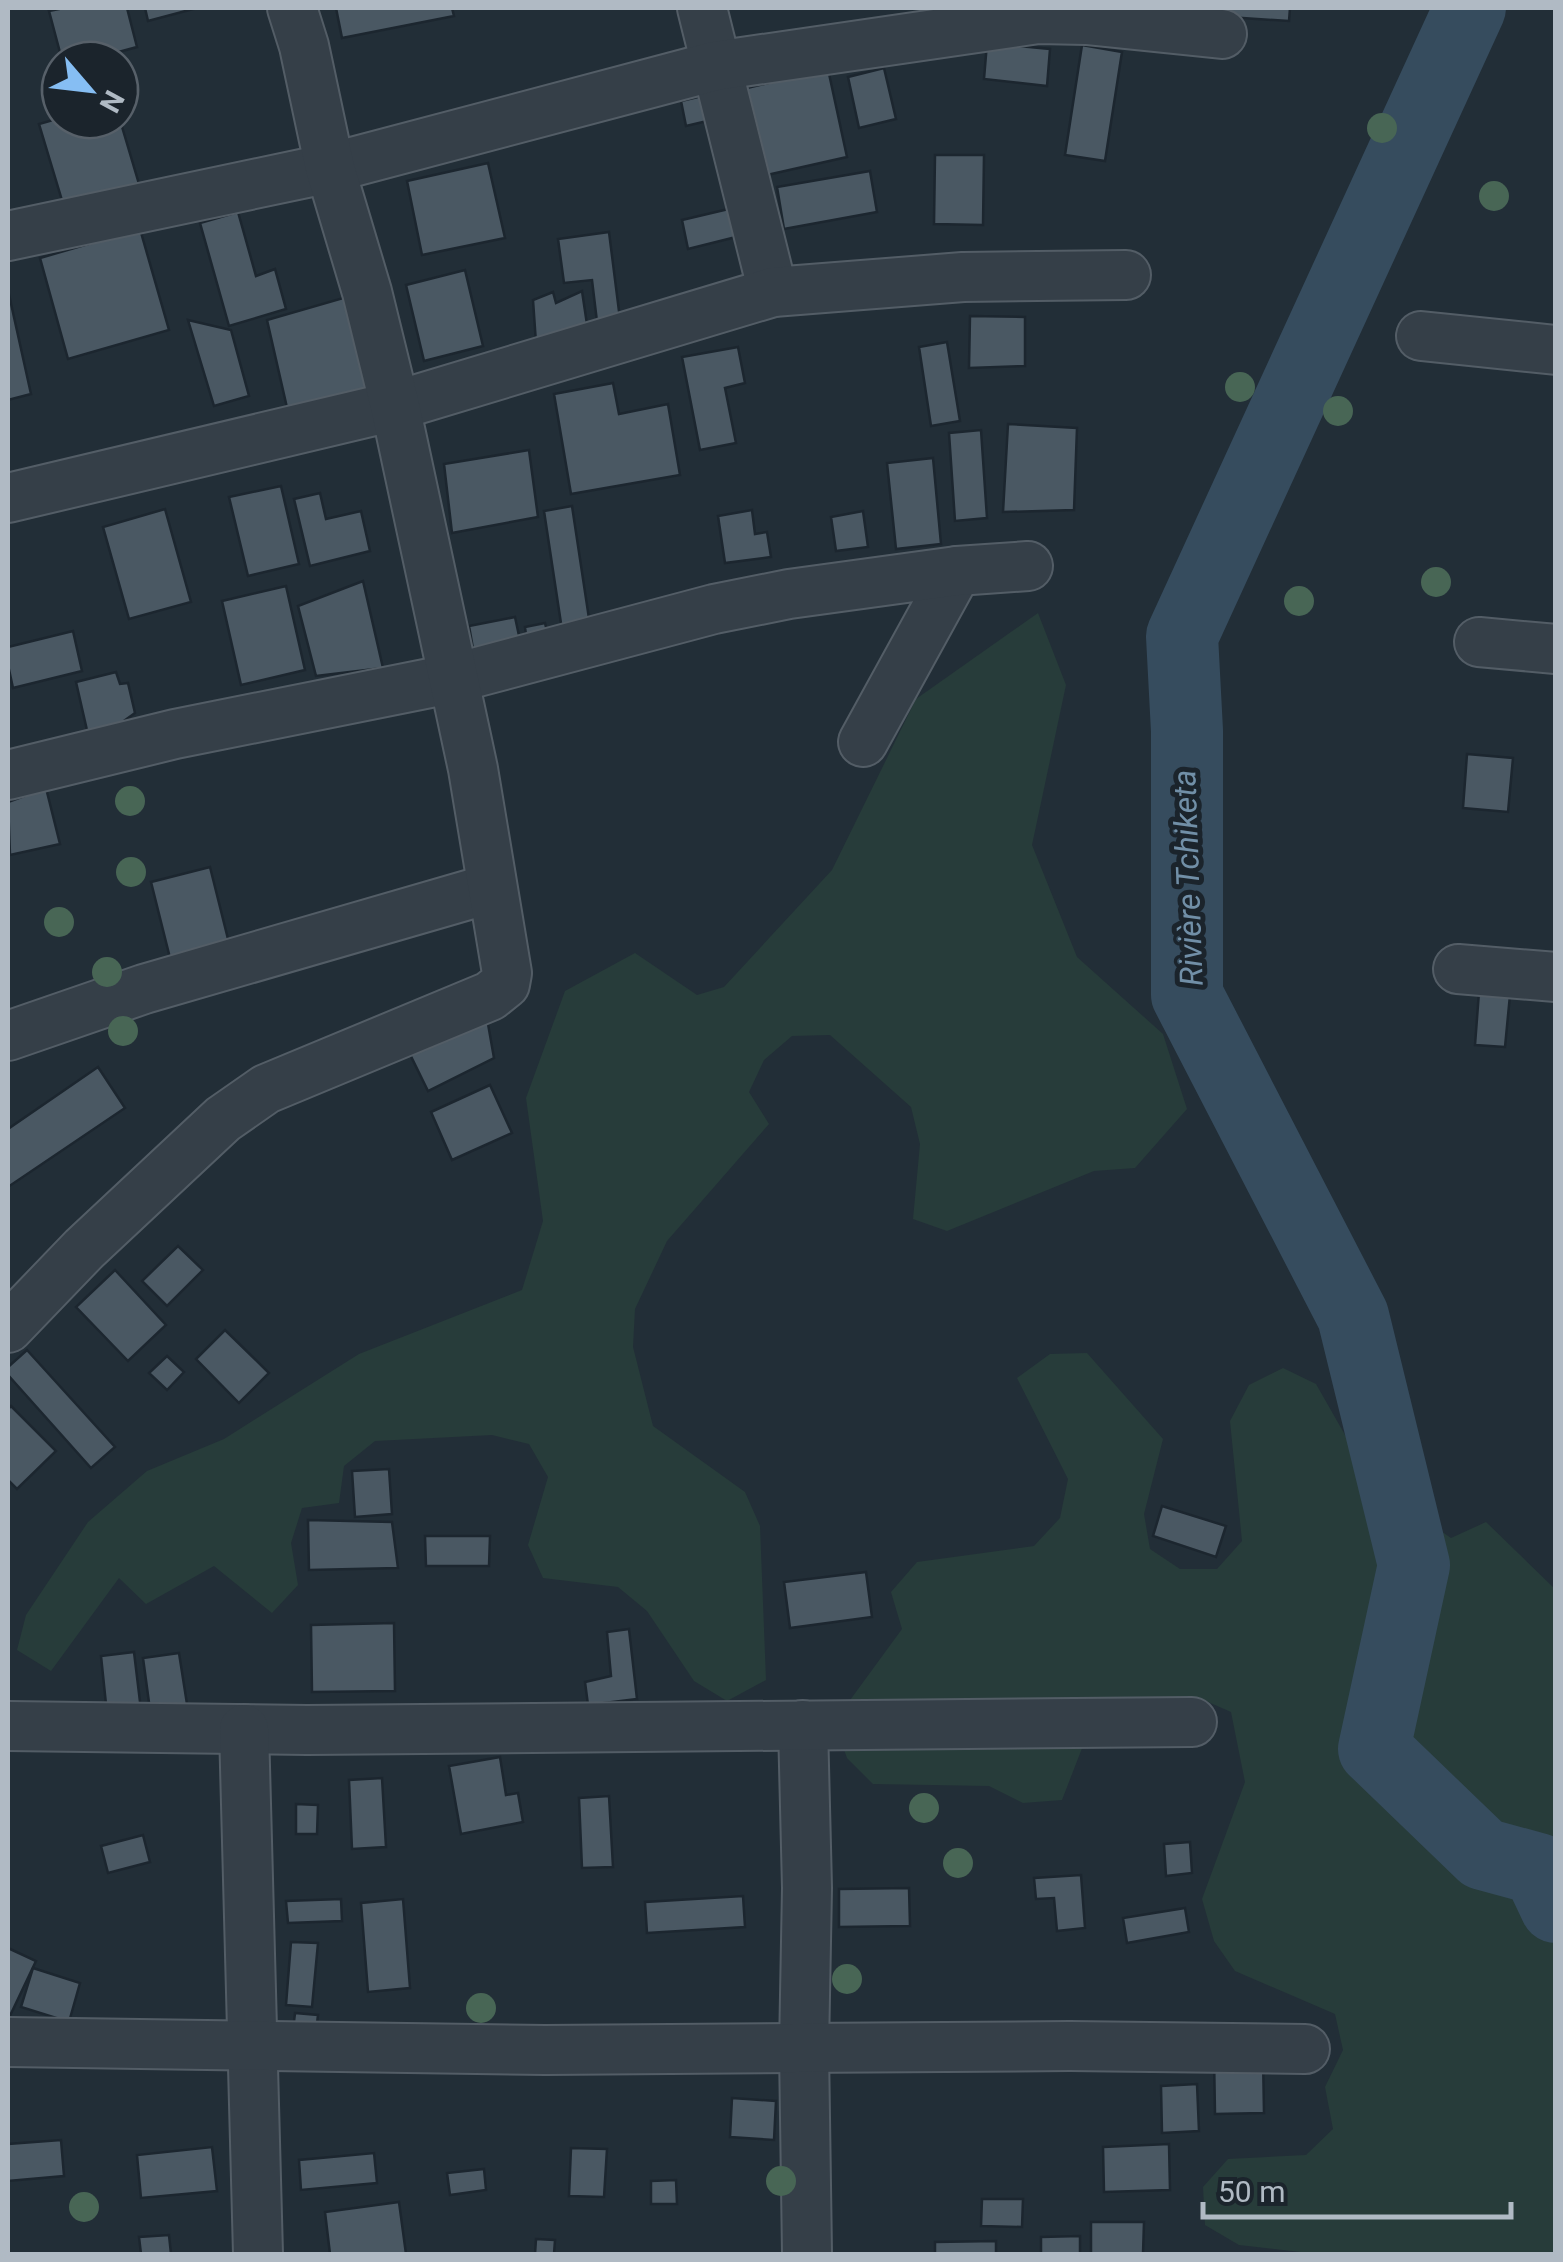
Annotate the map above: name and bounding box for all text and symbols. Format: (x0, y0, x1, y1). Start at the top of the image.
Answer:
north arrow (40, 40, 140, 140)
text: N (92, 85, 131, 118)
water label: Rivière Tchiketa (1165, 769, 1211, 987)
scale bar (1203, 2157, 1510, 2219)
text: 50 m (1218, 2174, 1285, 2209)

